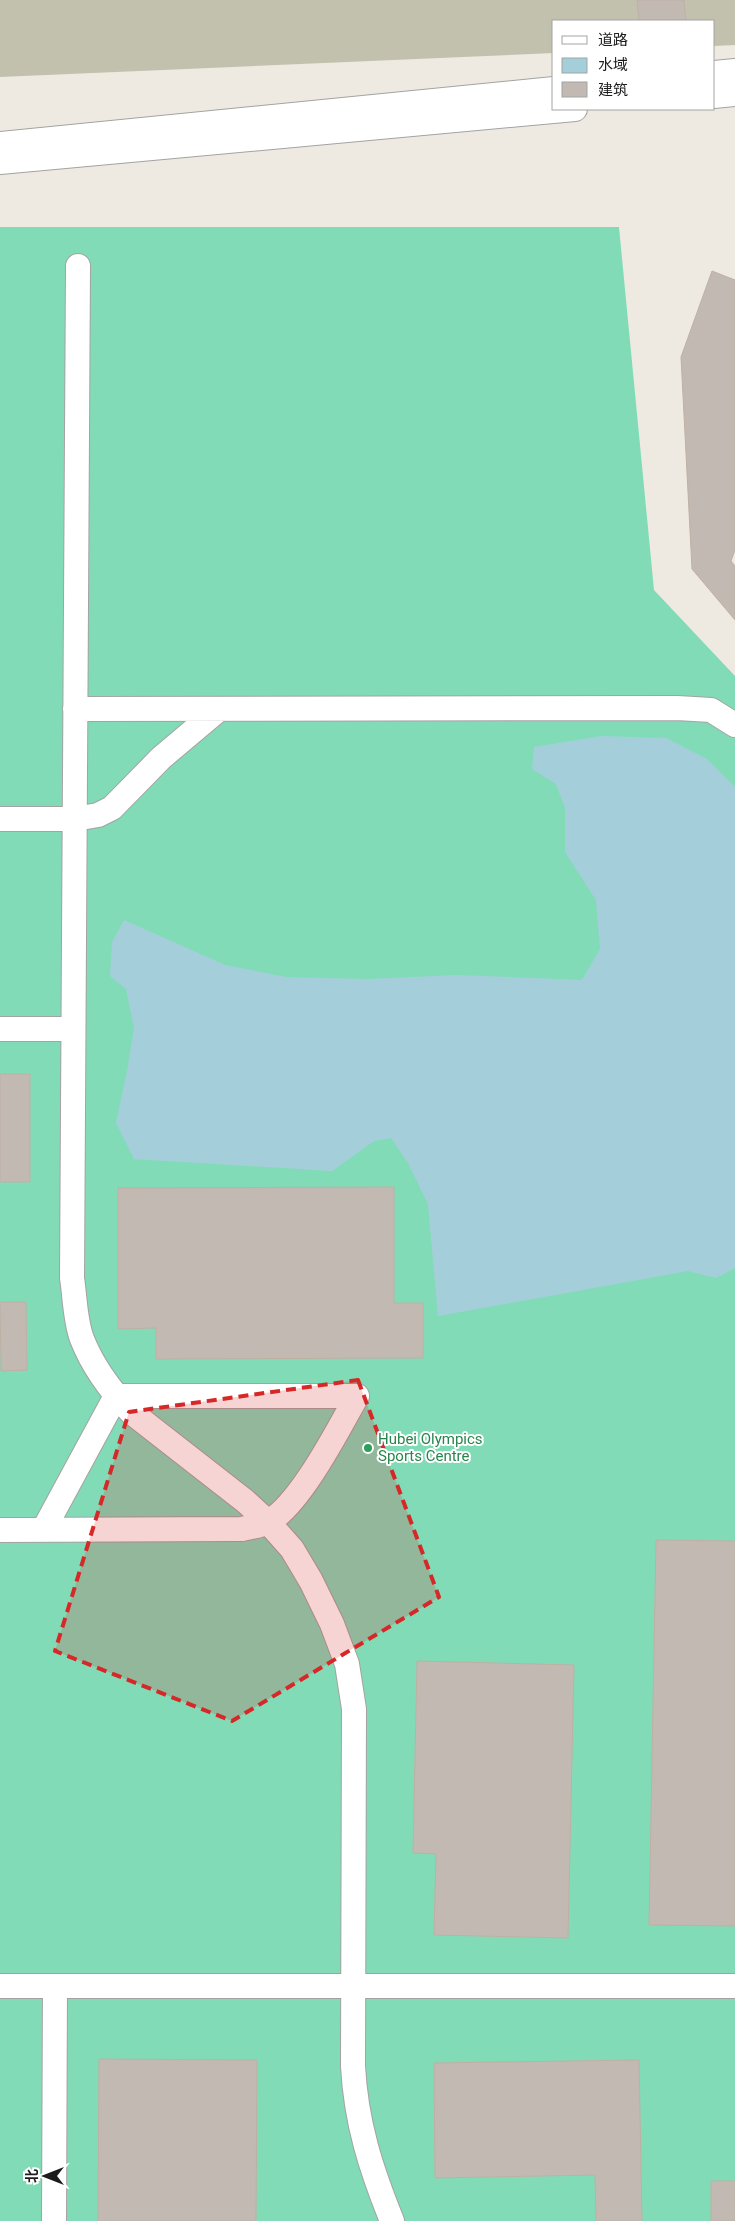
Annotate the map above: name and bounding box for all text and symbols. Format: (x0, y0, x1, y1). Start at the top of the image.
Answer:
legend (552, 20, 715, 110)
text: 道路 (598, 31, 628, 49)
text: 水域 (598, 56, 628, 74)
text: 建筑 (598, 81, 628, 99)
place label: Hubei Olympics Sports Centre (378, 1430, 483, 1465)
marker: Hubei Olympics Sports Centre (362, 1442, 374, 1454)
north arrow (20, 2151, 70, 2201)
text: 北 (24, 2169, 40, 2183)

